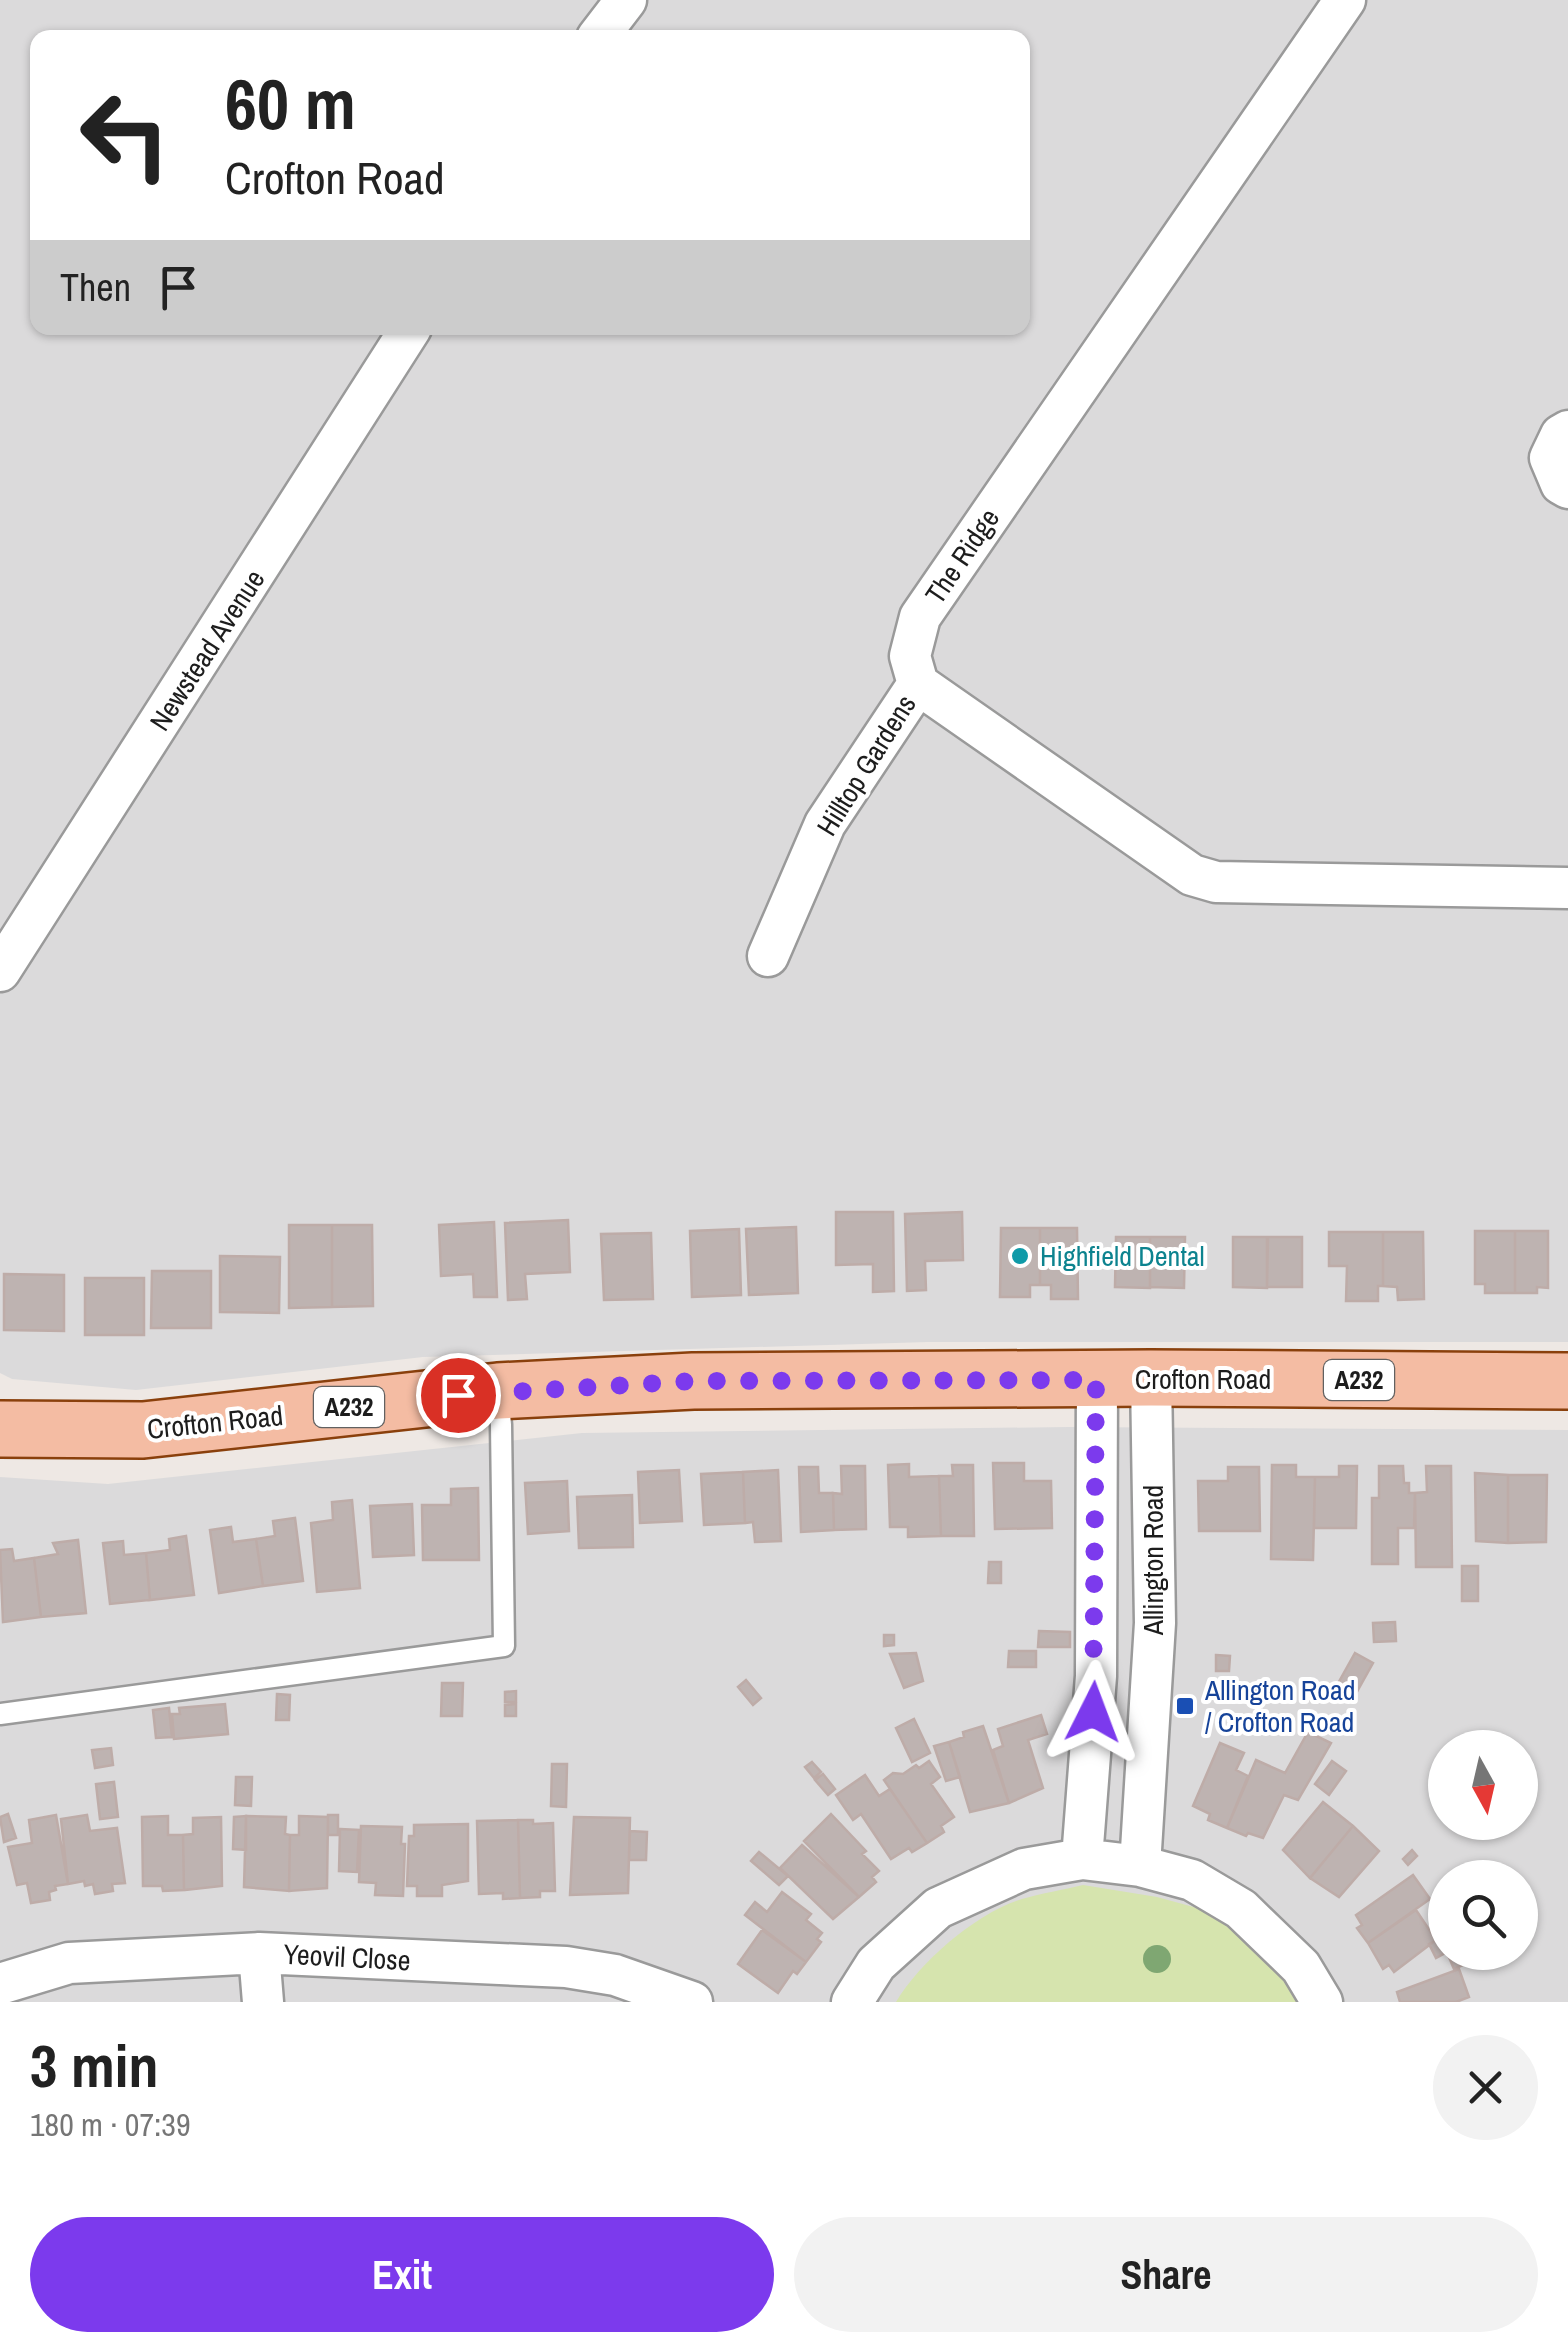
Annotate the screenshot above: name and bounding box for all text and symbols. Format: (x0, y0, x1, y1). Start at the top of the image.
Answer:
text: 60 m (225, 57, 356, 151)
icon: left (60, 70, 190, 200)
text: Crofton Road (225, 147, 444, 208)
icon: arrive (151, 260, 206, 315)
text: Then (60, 262, 131, 313)
street label: The Ridge (916, 501, 1008, 611)
street label: Newstead Avenue (141, 562, 273, 738)
street label: Hilltop Gardens (808, 687, 924, 843)
place label: Highfield Dental (1040, 1237, 1205, 1275)
marker: Highfield Dental (1009, 1245, 1031, 1267)
pin (416, 1353, 501, 1438)
street label: Crofton Road (1135, 1360, 1271, 1398)
road number: A232 (1324, 1360, 1394, 1400)
icon: arrive (431, 1368, 486, 1423)
road number: A232 (314, 1387, 384, 1427)
street label: Crofton Road (145, 1396, 285, 1448)
street label: Allington Road (1134, 1485, 1172, 1636)
position arrow (1041, 1660, 1145, 1764)
place label: Allington Road / Crofton Road (1204, 1671, 1356, 1741)
marker: Allington Road / Crofton Road (1174, 1695, 1196, 1717)
north arrow (1428, 1730, 1538, 1840)
map controls (1428, 1730, 1538, 1970)
button: search (1428, 1860, 1538, 1970)
street label: Yeovil Close (283, 1935, 411, 1979)
text: 3 min (30, 2025, 159, 2106)
button: close (1433, 2035, 1538, 2140)
text: 180 m · 07:39 (30, 2103, 190, 2146)
button: Exit (30, 2217, 774, 2332)
button: Share (794, 2217, 1538, 2332)

